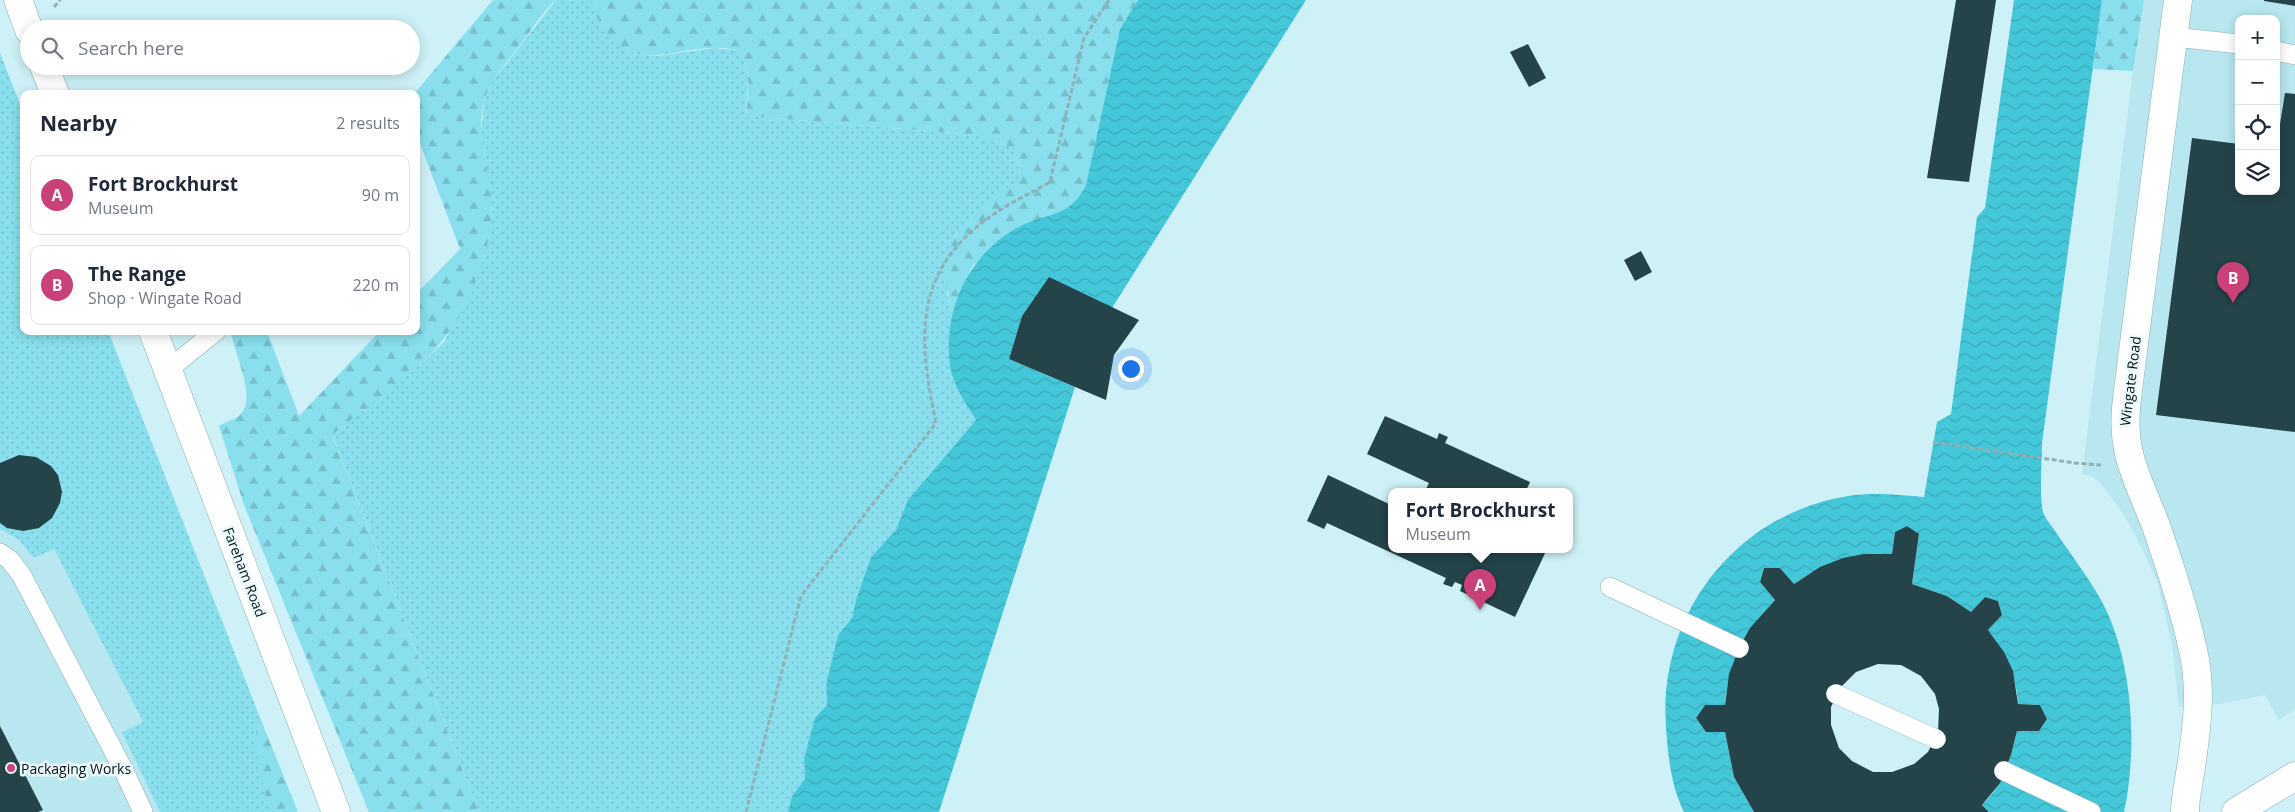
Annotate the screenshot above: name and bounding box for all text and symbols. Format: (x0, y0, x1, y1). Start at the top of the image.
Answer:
map controls (2235, 15, 2280, 195)
button: + (2235, 15, 2280, 60)
search box (20, 20, 420, 75)
icon: search (38, 34, 66, 62)
text: Search here (78, 35, 184, 61)
button: − (2235, 60, 2280, 105)
button: locate (2235, 105, 2280, 150)
text: Nearby (40, 109, 117, 137)
text: 2 results (336, 112, 400, 134)
button: layers (2235, 150, 2280, 195)
text: Fort Brockhurst (88, 171, 238, 197)
text: A (51, 184, 63, 206)
text: 90 m (362, 184, 399, 206)
text: Museum (88, 197, 153, 219)
text: The Range (88, 261, 186, 287)
pin: B (2217, 262, 2249, 303)
text: B (52, 274, 62, 296)
text: 220 m (353, 274, 399, 296)
text: Shop · Wingate Road (88, 287, 242, 309)
street label: Wingate Road (2115, 335, 2145, 427)
your location (1118, 356, 1144, 382)
popup (1388, 488, 1573, 553)
text: Fort Brockhurst (1405, 497, 1556, 523)
text: Museum (1405, 523, 1471, 545)
street label: Fareham Road (219, 524, 271, 620)
pin: A (1464, 569, 1496, 610)
place label: Packaging Works (21, 759, 131, 778)
marker: Packaging Works (5, 762, 17, 774)

